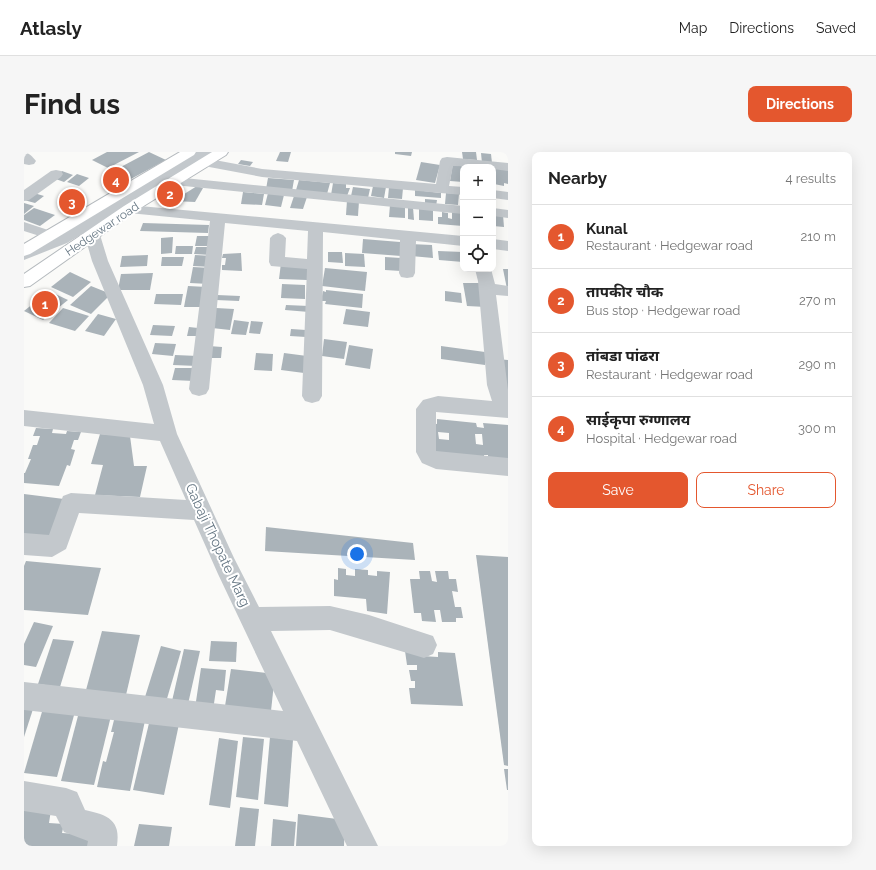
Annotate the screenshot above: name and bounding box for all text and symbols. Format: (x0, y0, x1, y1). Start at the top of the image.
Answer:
text: Atlasly (20, 17, 82, 39)
text: Map (679, 20, 707, 36)
text: Directions (729, 20, 794, 36)
text: Saved (816, 20, 856, 36)
button: Directions (748, 86, 852, 122)
text: Find us (24, 88, 120, 121)
map controls (460, 164, 496, 272)
button: + (460, 164, 496, 200)
pin: 4 (103, 165, 129, 195)
text: Nearby (548, 168, 607, 188)
text: 4 results (785, 171, 836, 186)
pin: 2 (157, 179, 183, 209)
pin: 3 (59, 187, 85, 217)
street label: Hedgewar road (62, 199, 142, 259)
button: − (460, 200, 496, 236)
text: Kunal (586, 220, 627, 238)
text: 1 (558, 229, 564, 244)
text: 210 m (800, 229, 836, 244)
button: locate (460, 236, 496, 272)
text: Restaurant · Hedgewar road (586, 238, 753, 253)
text: तापकीर चौक (586, 283, 663, 301)
pin: 1 (32, 289, 58, 319)
text: 2 (557, 293, 565, 308)
text: 270 m (799, 293, 836, 308)
text: Bus stop · Hedgewar road (586, 303, 740, 318)
text: तांबडा पांढरा (586, 347, 659, 365)
text: 3 (557, 357, 565, 372)
text: 290 m (798, 357, 836, 372)
text: Restaurant · Hedgewar road (586, 367, 753, 382)
text: साईकृपा रुग्णालय (586, 411, 690, 429)
text: 4 (557, 421, 565, 436)
text: 300 m (798, 421, 836, 436)
text: Hospital · Hedgewar road (586, 431, 737, 446)
button: Save (548, 472, 688, 508)
button: Share (696, 472, 836, 508)
street label: Gabaji Thopate Marg (182, 481, 254, 609)
your location (347, 544, 367, 564)

